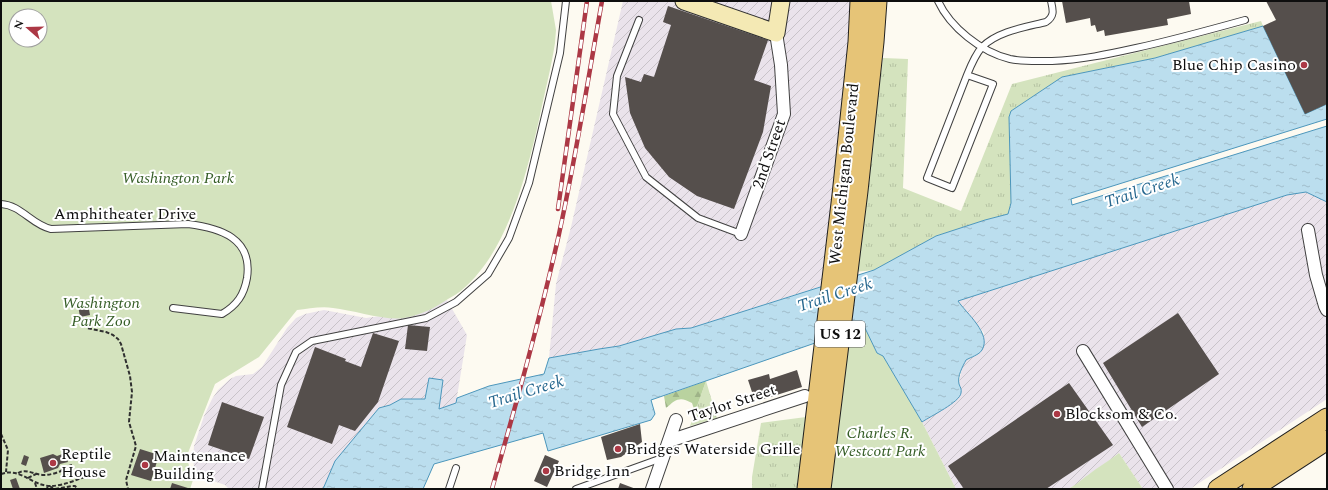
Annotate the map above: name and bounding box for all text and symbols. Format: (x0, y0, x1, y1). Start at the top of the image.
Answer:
north arrow (8, 8, 48, 48)
text: N (10, 18, 29, 32)
place label: Blue Chip Casino (1172, 53, 1296, 77)
marker: Blue Chip Casino (1299, 60, 1309, 70)
street label: West Michigan Boulevard (822, 82, 866, 266)
street label: 2nd Street (746, 116, 792, 192)
park label: Washington Park (122, 166, 235, 190)
water label: Trail Creek (1101, 167, 1183, 215)
street label: Amphitheater Drive (54, 202, 196, 226)
water label: Trail Creek (794, 271, 876, 319)
park label: Washington Park Zoo (62, 291, 141, 333)
road number: US 12 (815, 321, 865, 347)
water label: Trail Creek (485, 368, 567, 416)
street label: Taylor Street (685, 377, 779, 429)
place label: Blocksom & Co. (1065, 402, 1178, 426)
marker: Blocksom & Co. (1052, 409, 1062, 419)
park label: Charles R. Westcott Park (834, 421, 926, 463)
place label: Bridges Waterside Grille (626, 437, 800, 461)
place label: Reptile House (61, 442, 112, 484)
place label: Maintenance Building (153, 444, 246, 486)
marker: Bridges Waterside Grille (613, 444, 623, 454)
marker: Reptile House (48, 458, 58, 468)
place label: Bridge Inn (554, 459, 630, 483)
marker: Maintenance Building (140, 460, 150, 470)
marker: Bridge Inn (541, 466, 551, 476)

